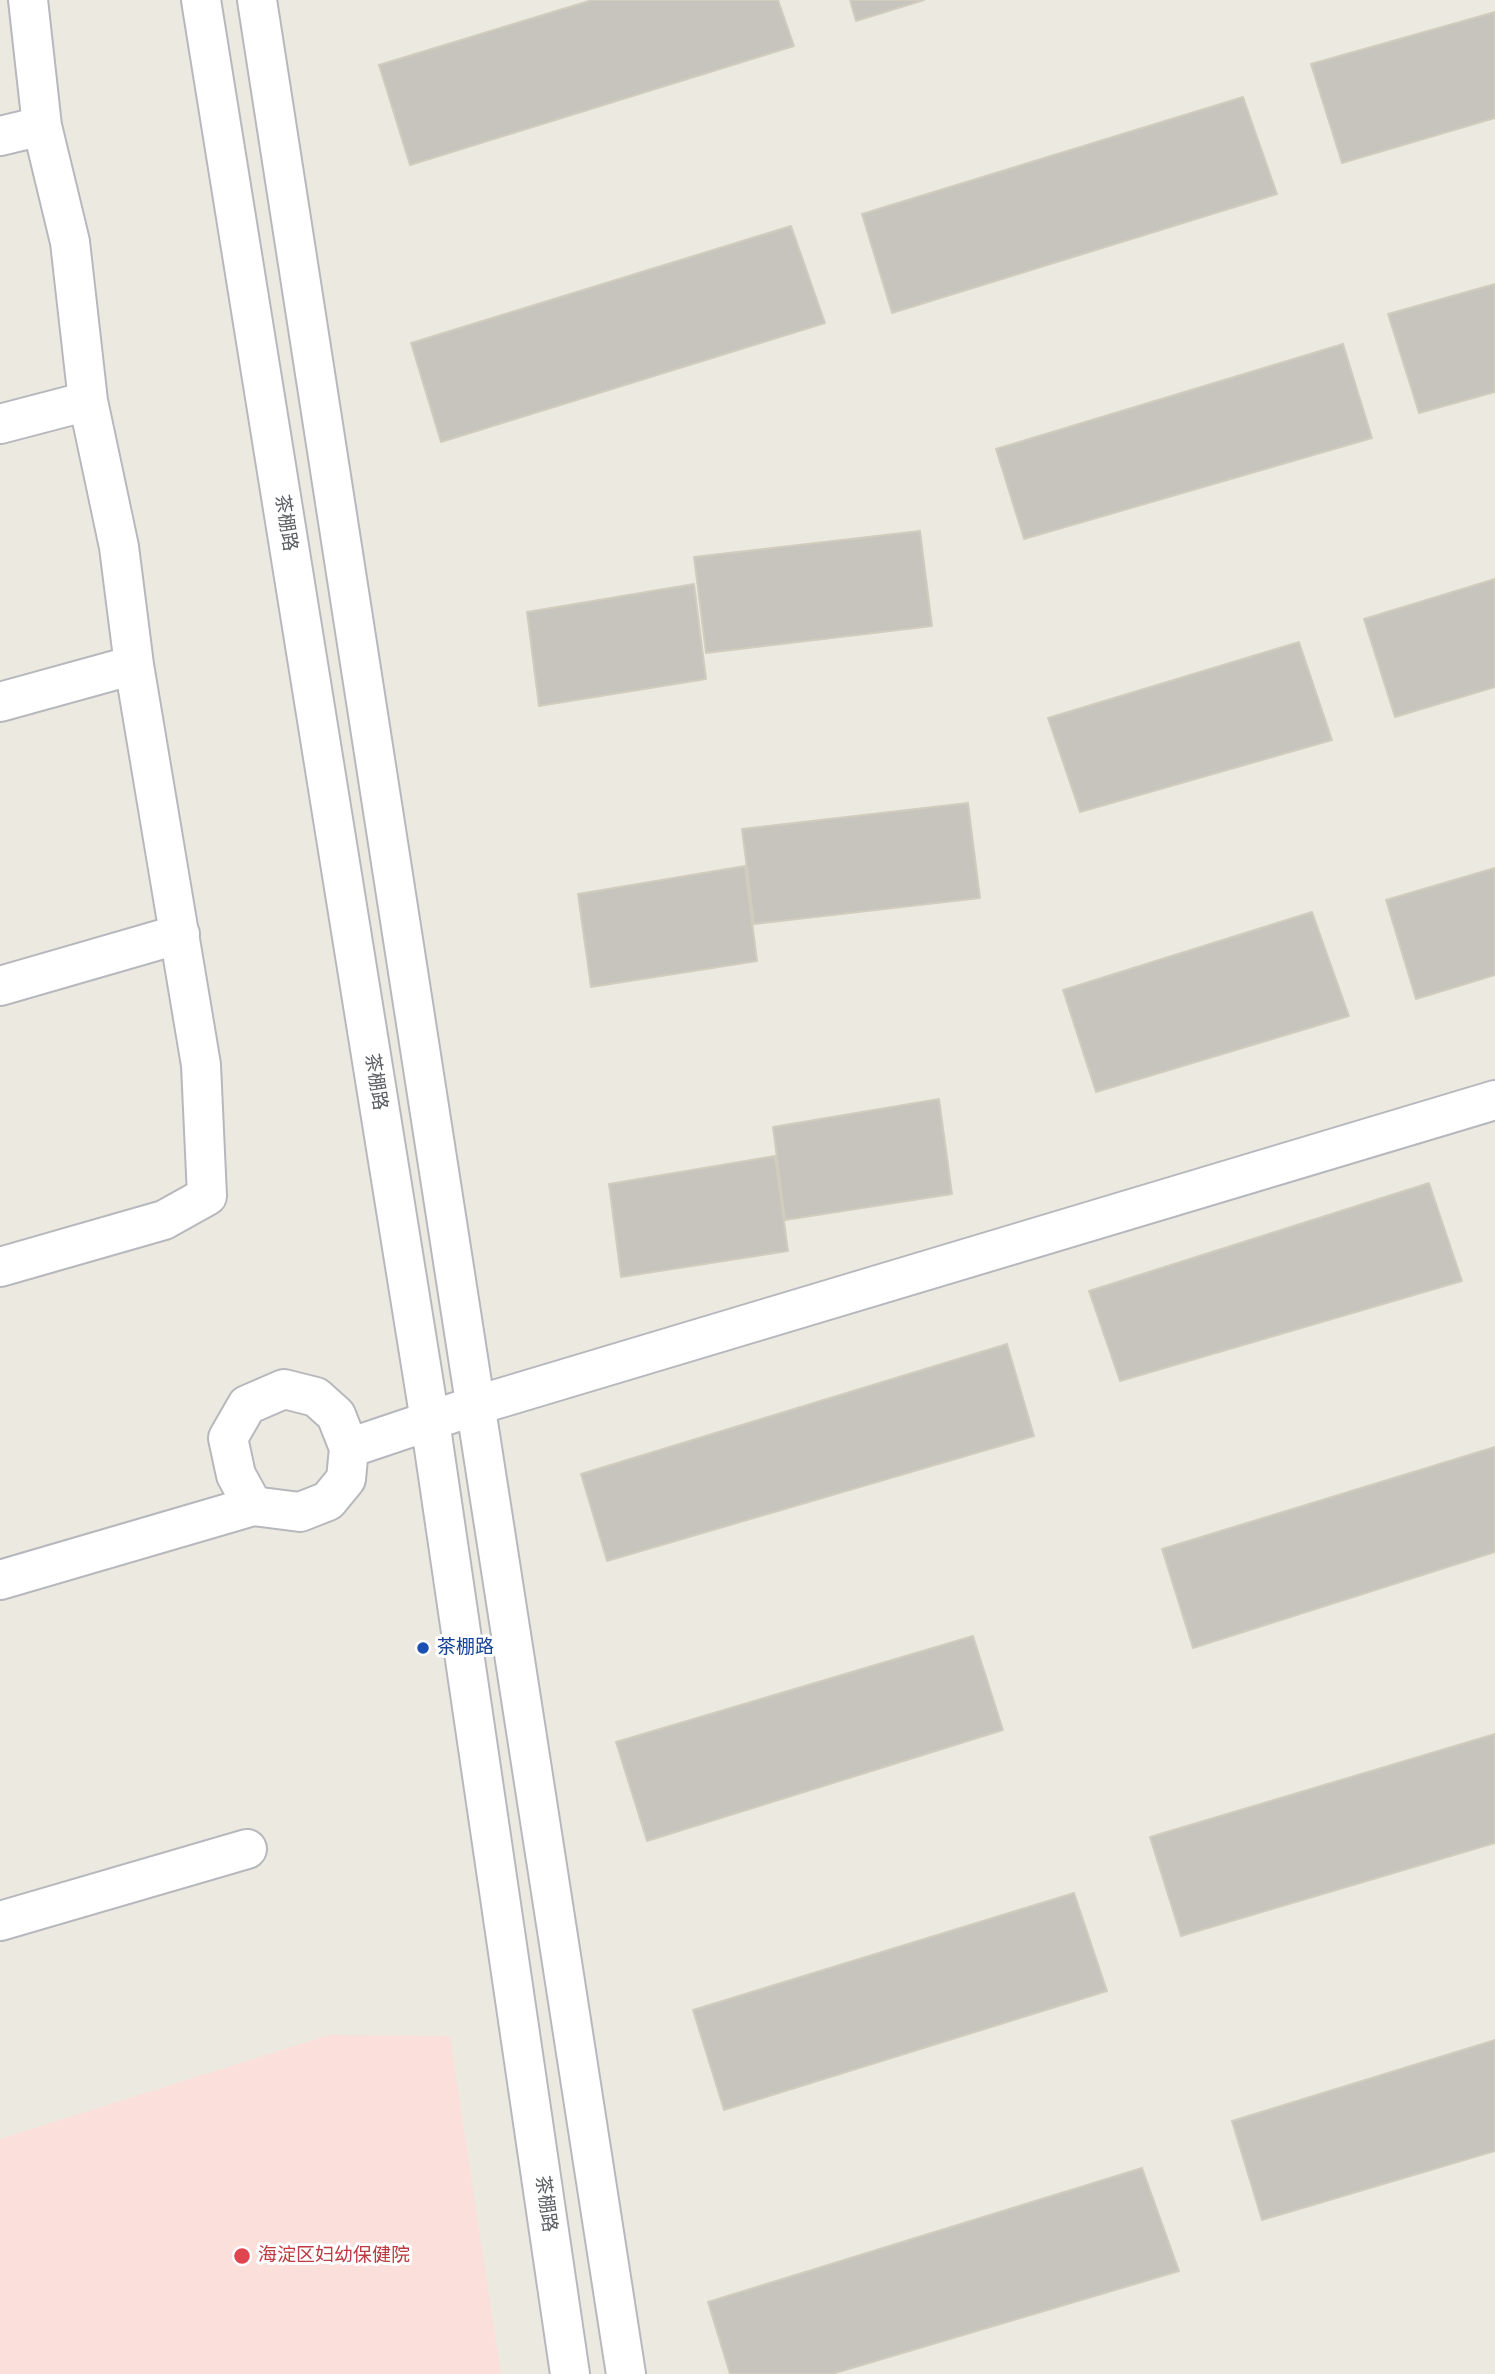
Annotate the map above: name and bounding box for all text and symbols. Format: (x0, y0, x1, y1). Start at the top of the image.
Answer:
street label: 茶棚路 (269, 493, 301, 553)
street label: 茶棚路 (359, 1052, 391, 1112)
place label: 茶棚路 (437, 1637, 494, 1659)
marker: 茶棚路 (415, 1640, 431, 1656)
street label: 茶棚路 (530, 2174, 560, 2234)
place label: 海淀区妇幼保健院 (258, 2245, 410, 2267)
marker: 海淀区妇幼保健院 (232, 2246, 252, 2266)

